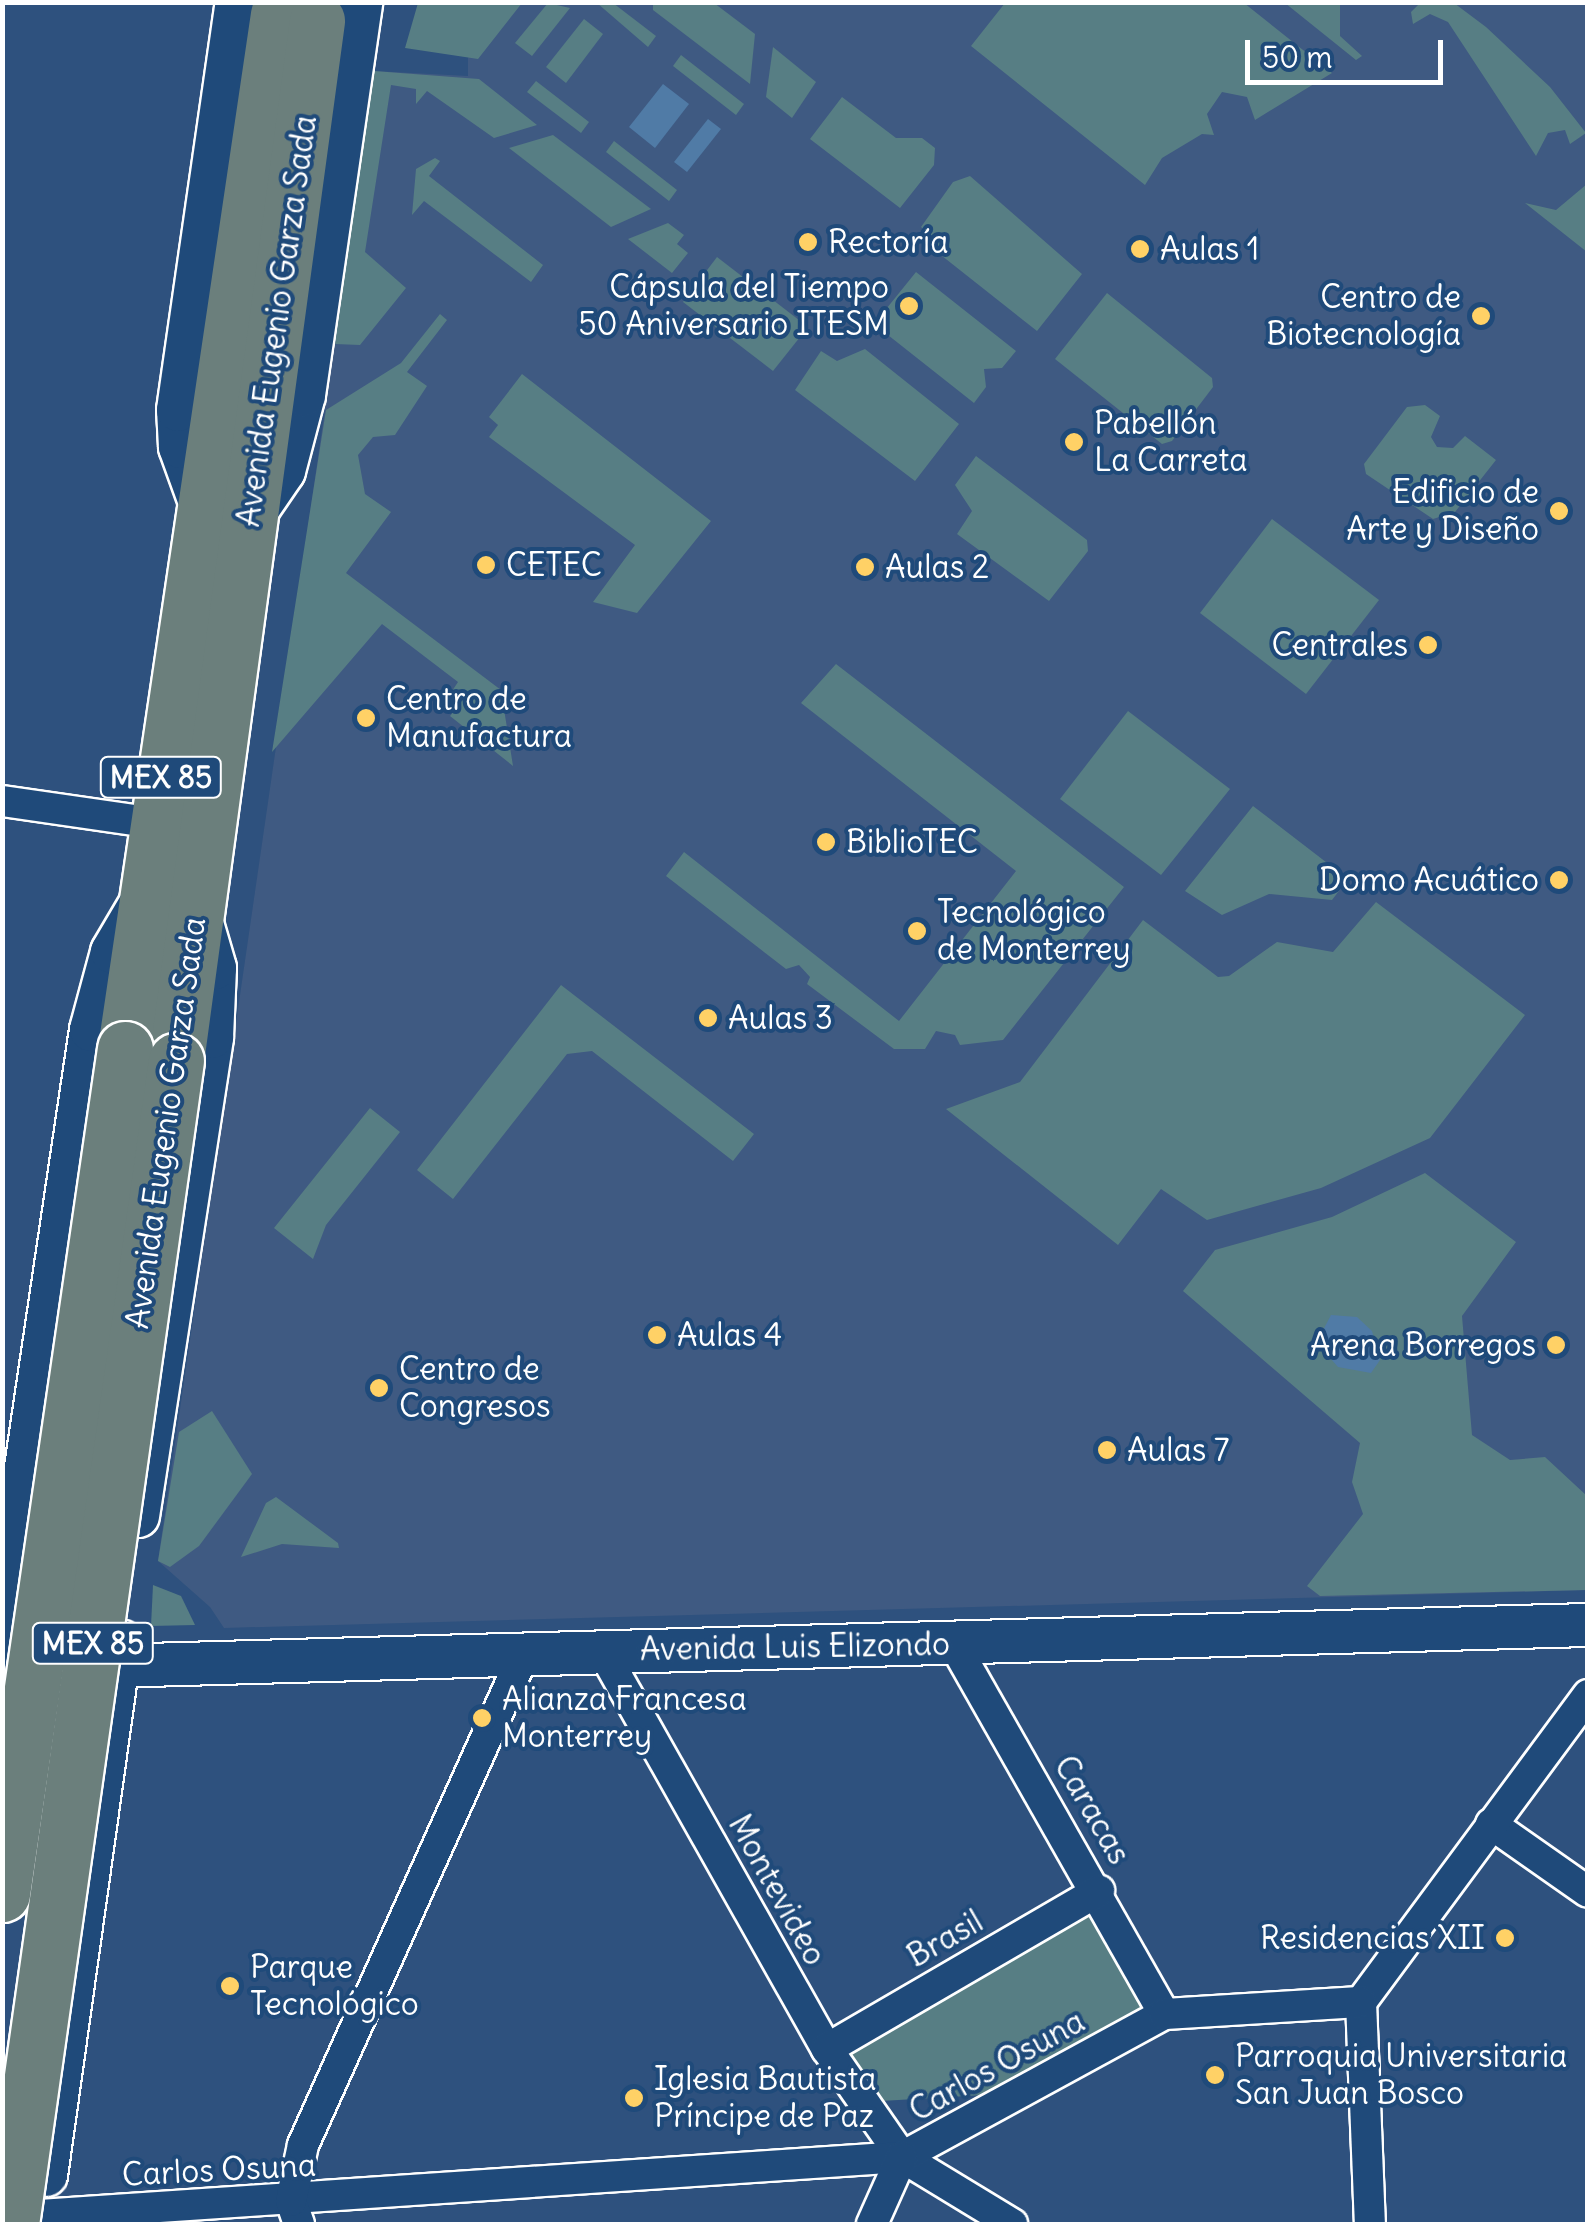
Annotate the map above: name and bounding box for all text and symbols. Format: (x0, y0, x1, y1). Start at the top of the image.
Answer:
scale bar (1250, 20, 1448, 82)
text: 50 m (1262, 38, 1332, 76)
street label: Avenida Eugenio Garza Sada (229, 113, 325, 529)
place label: Rectoría (828, 223, 948, 261)
place label: Aulas 1 (1160, 230, 1260, 268)
marker: Rectoría (797, 231, 819, 253)
marker: Aulas 1 (1129, 238, 1151, 260)
place label: Cápsula del Tiempo 50 Aniversario ITESM (578, 269, 889, 344)
place label: Centro de Biotecnología (1266, 279, 1461, 354)
marker: Cápsula del Tiempo 50 Aniversario ITESM (898, 295, 920, 317)
marker: Centro de Biotecnología (1470, 305, 1492, 327)
place label: Pabellón La Carreta (1094, 405, 1248, 480)
marker: Pabellón La Carreta (1063, 431, 1085, 453)
place label: Edificio de Arte y Diseño (1346, 474, 1539, 549)
marker: Edificio de Arte y Diseño (1548, 500, 1570, 522)
place label: CETEC (506, 546, 602, 584)
place label: Aulas 2 (885, 548, 989, 586)
marker: CETEC (475, 554, 497, 576)
marker: Aulas 2 (854, 556, 876, 578)
place label: Centrales (1272, 626, 1408, 664)
marker: Centrales (1417, 634, 1439, 656)
place label: Centro de Manufactura (386, 681, 572, 756)
marker: Centro de Manufactura (355, 707, 377, 729)
road number: MEX 85 (99, 752, 224, 802)
place label: BiblioTEC (846, 823, 978, 861)
marker: BiblioTEC (815, 831, 837, 853)
place label: Domo Acuático (1319, 861, 1539, 899)
marker: Domo Acuático (1548, 869, 1570, 891)
place label: Tecnológico de Monterrey (937, 894, 1131, 969)
street label: Avenida Eugenio Garza Sada (118, 915, 214, 1331)
marker: Tecnológico de Monterrey (906, 920, 928, 942)
place label: Aulas 3 (728, 999, 833, 1037)
marker: Aulas 3 (697, 1007, 719, 1029)
place label: Aulas 4 (677, 1316, 782, 1354)
marker: Aulas 4 (646, 1324, 668, 1346)
place label: Arena Borregos (1310, 1326, 1536, 1364)
marker: Arena Borregos (1545, 1334, 1567, 1356)
place label: Centro de Congresos (399, 1351, 551, 1426)
marker: Centro de Congresos (368, 1377, 390, 1399)
place label: Aulas 7 (1127, 1431, 1230, 1469)
marker: Aulas 7 (1096, 1439, 1118, 1461)
road number: MEX 85 (31, 1618, 156, 1668)
street label: Avenida Luis Elizondo (640, 1625, 950, 1669)
place label: Alianza Francesa Monterrey (502, 1681, 747, 1756)
marker: Alianza Francesa Monterrey (471, 1707, 493, 1729)
street label: Caracas (1046, 1749, 1138, 1871)
street label: Montevideo (720, 1808, 834, 1972)
street label: Brasil (900, 1902, 990, 1976)
place label: Residencias XII (1260, 1919, 1485, 1957)
marker: Residencias XII (1494, 1927, 1516, 1949)
place label: Parque Tecnológico (250, 1949, 419, 2024)
marker: Parque Tecnológico (219, 1975, 241, 1997)
street label: Carlos Osuna (903, 2002, 1091, 2130)
place label: Parroquia Universitaria San Juan Bosco (1235, 2038, 1567, 2113)
place label: Iglesia Bautista Príncipe de Paz (654, 2061, 877, 2136)
marker: Parroquia Universitaria San Juan Bosco (1204, 2064, 1226, 2086)
marker: Iglesia Bautista Príncipe de Paz (623, 2087, 645, 2109)
street label: Carlos Osuna (121, 2146, 317, 2194)

